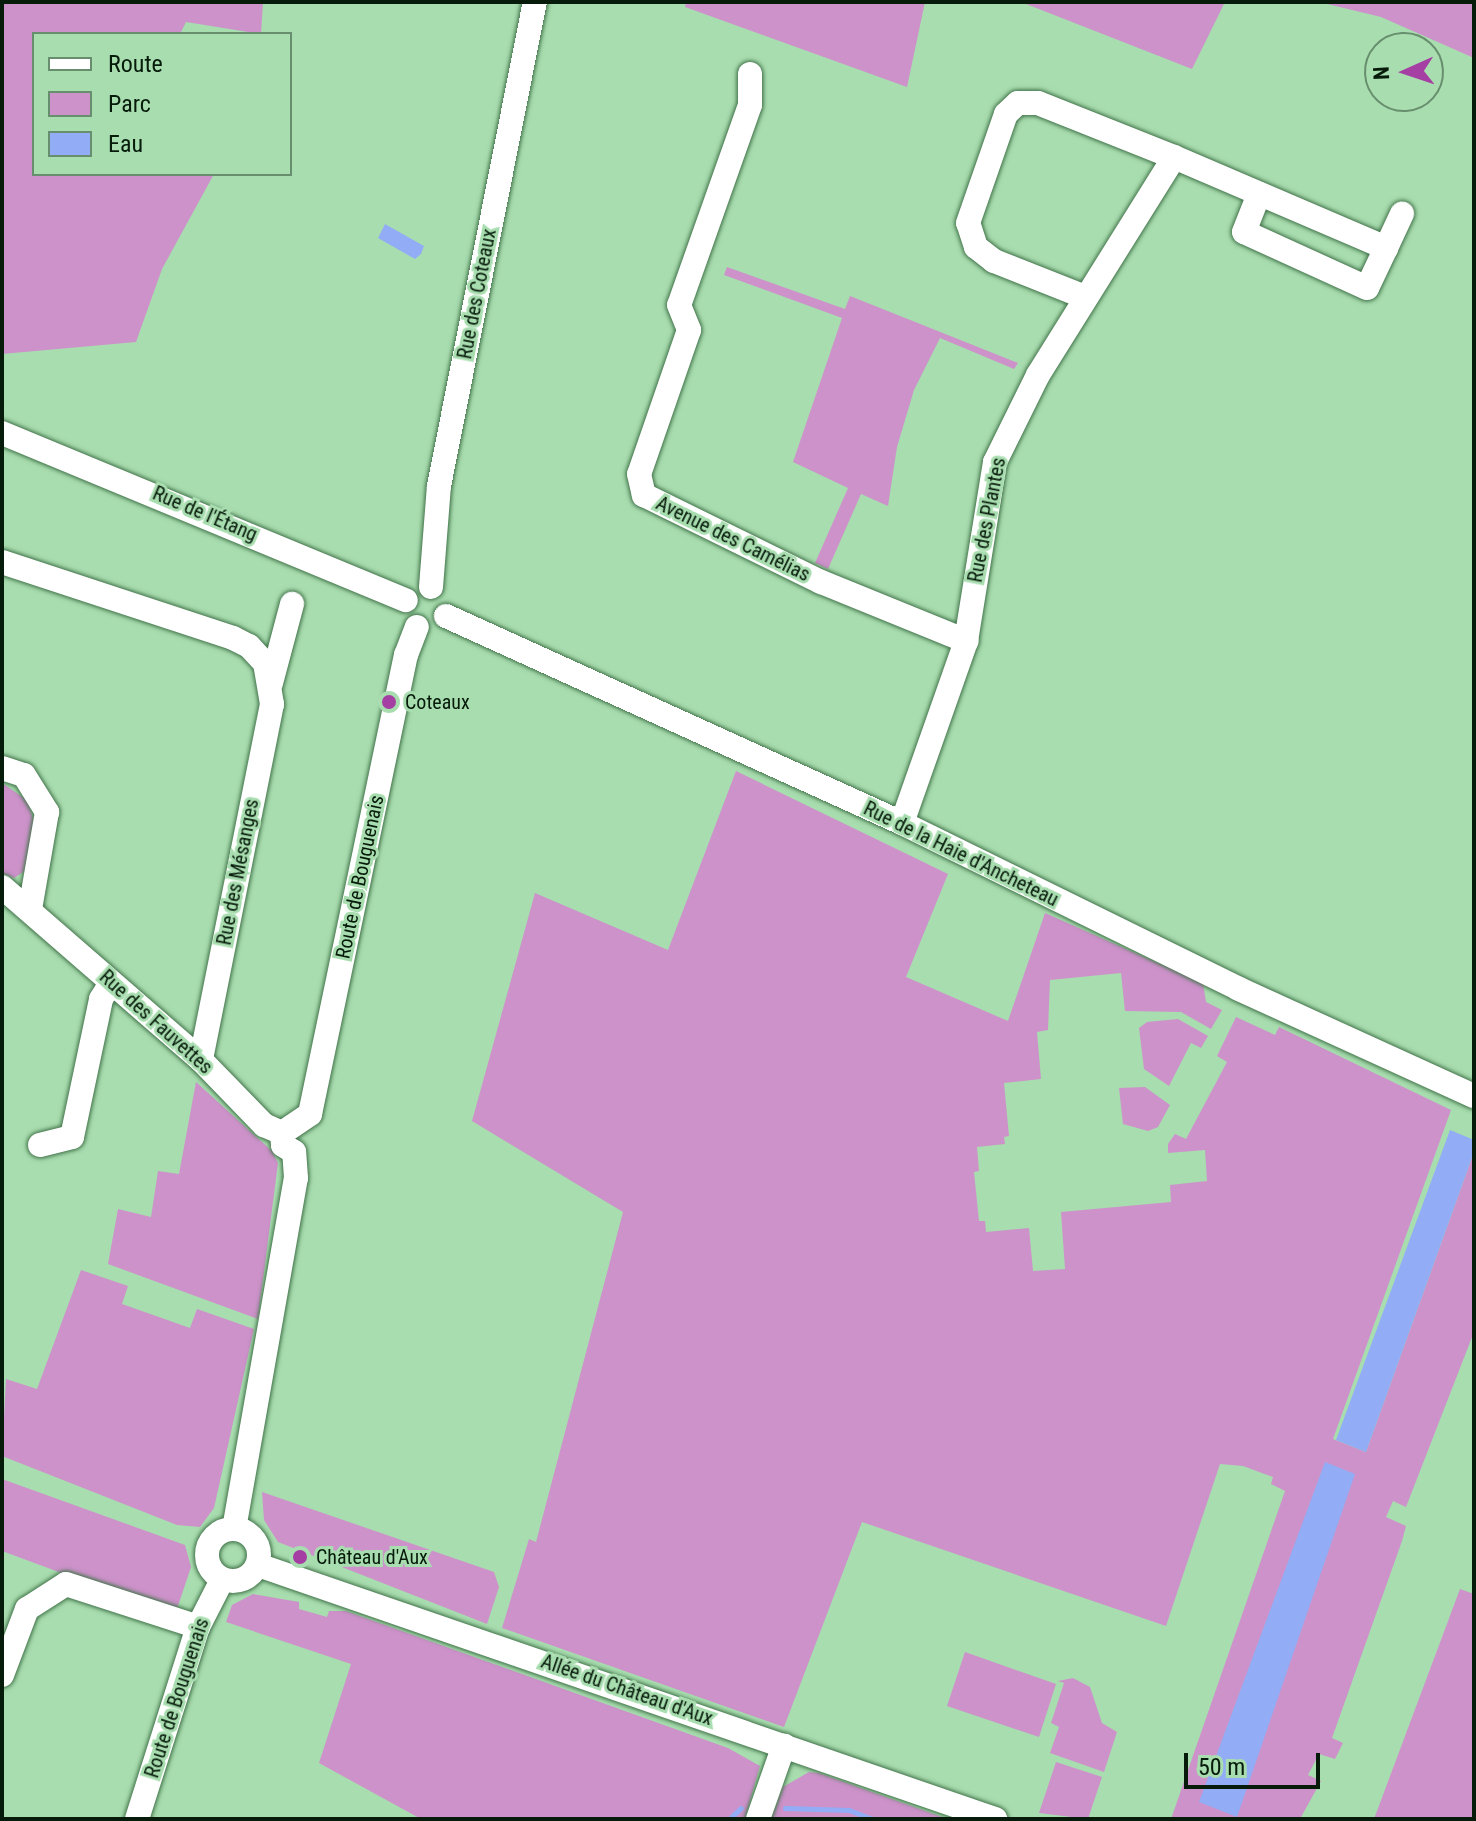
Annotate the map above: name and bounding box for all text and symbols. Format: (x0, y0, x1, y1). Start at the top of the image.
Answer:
legend (32, 32, 292, 176)
north arrow (1364, 32, 1444, 112)
text: Route (108, 50, 163, 78)
text: N (1369, 66, 1394, 81)
text: Parc (108, 90, 151, 118)
text: Eau (108, 130, 143, 158)
street label: Rue des Coteaux (453, 227, 501, 361)
street label: Rue des Plantes (963, 456, 1011, 584)
street label: Rue de l'Étang (149, 481, 261, 547)
street label: Avenue des Camélias (652, 491, 814, 587)
place label: Coteaux (405, 690, 470, 714)
marker: Coteaux (380, 693, 398, 711)
street label: Route de Bouguenais (331, 793, 389, 961)
street label: Rue de la Haie d'Ancheteau (860, 796, 1062, 912)
street label: Rue des Mésanges (212, 797, 264, 947)
street label: Rue des Fauvettes (94, 965, 218, 1079)
place label: Château d'Aux (316, 1545, 428, 1569)
marker: Château d'Aux (291, 1548, 309, 1566)
street label: Route de Bouguenais (140, 1615, 214, 1781)
street label: Allée du Château d'Aux (538, 1649, 716, 1731)
scale bar (1188, 1737, 1324, 1787)
text: 50 m (1198, 1753, 1245, 1781)

